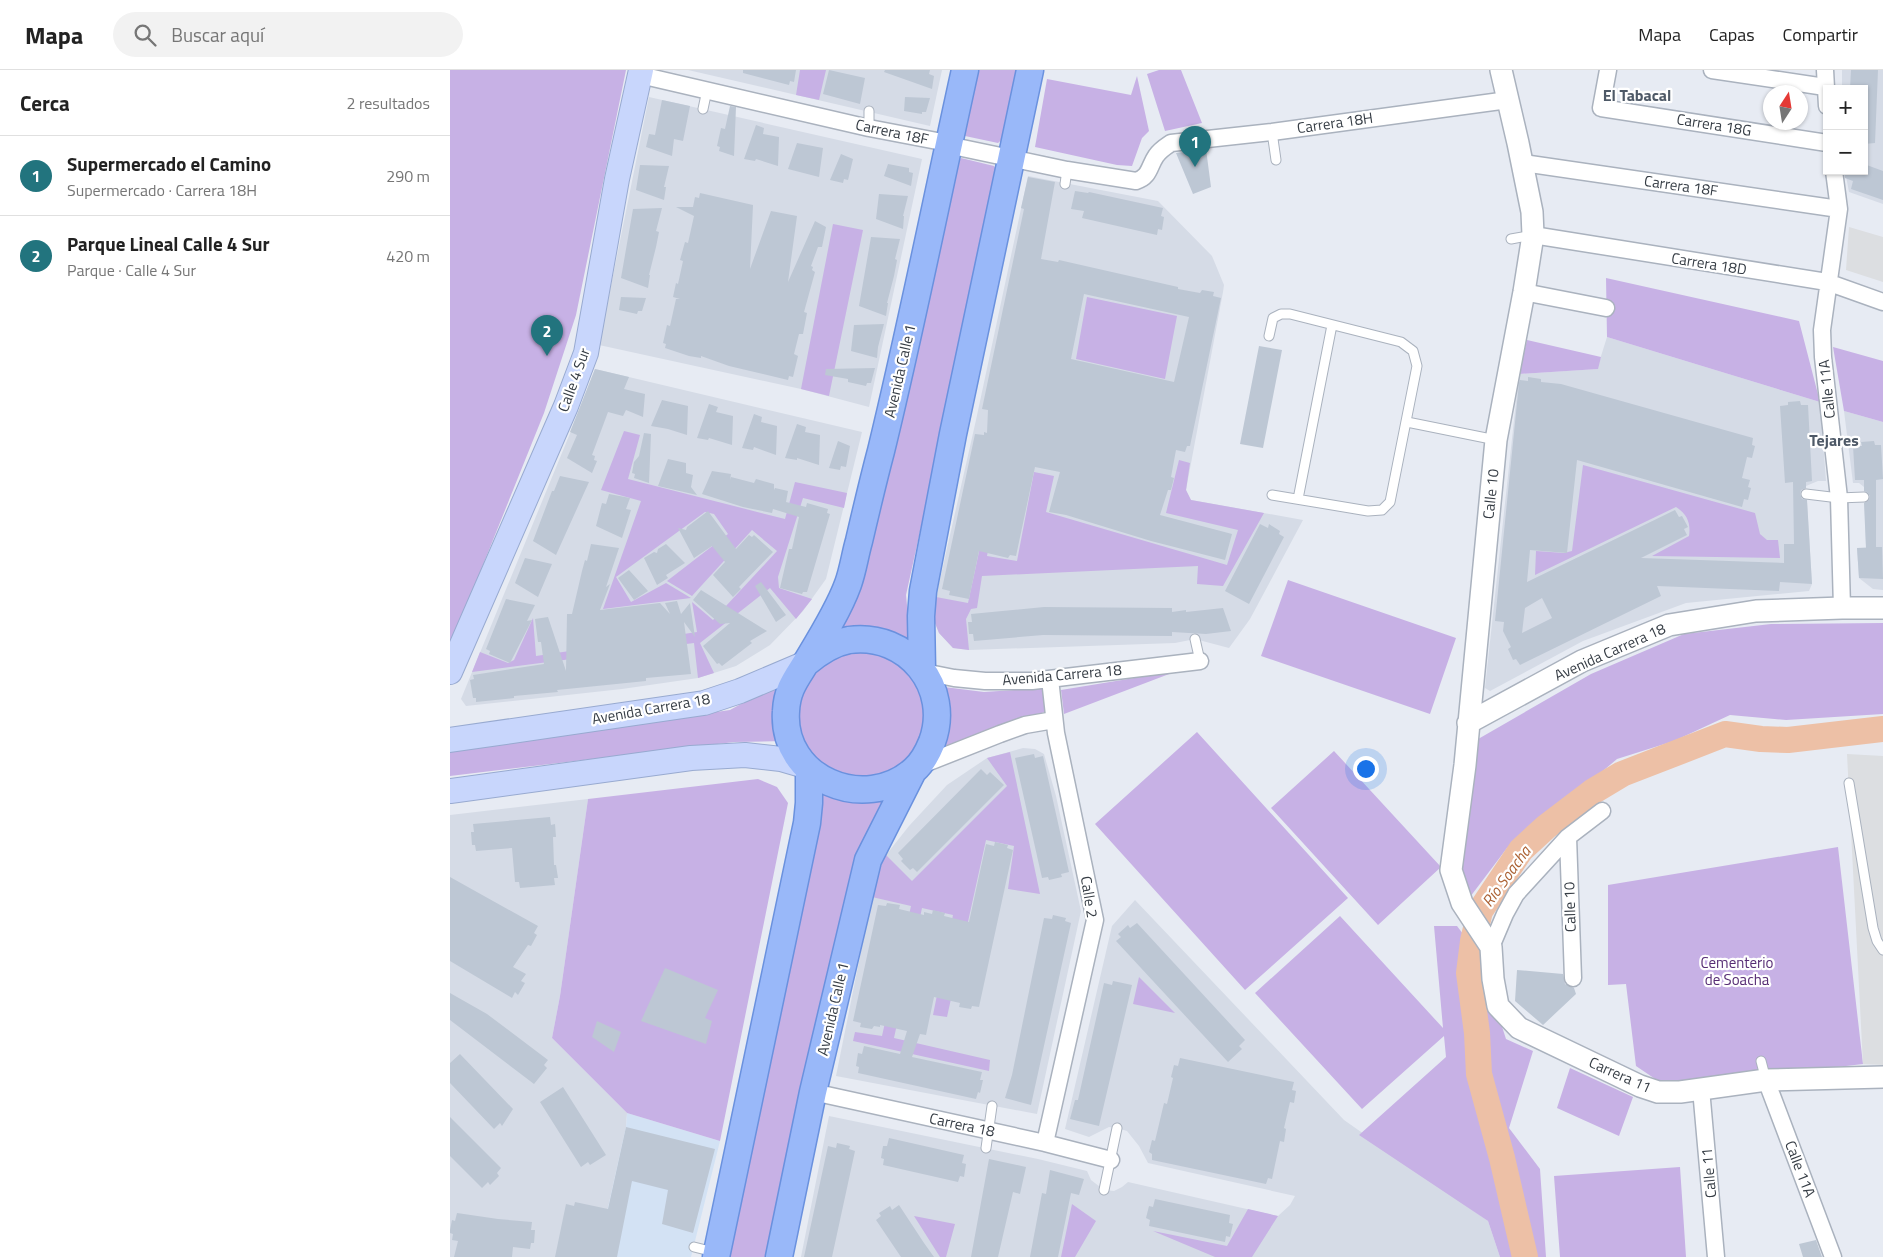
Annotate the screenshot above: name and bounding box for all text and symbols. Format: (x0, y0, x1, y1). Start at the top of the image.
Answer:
search box (113, 12, 463, 57)
text: Mapa (25, 17, 83, 53)
text: Buscar aquí (171, 20, 264, 49)
icon: search (131, 21, 159, 49)
text: Mapa (1638, 21, 1681, 48)
text: Capas (1709, 21, 1755, 48)
text: Compartir (1783, 21, 1858, 48)
district label: El Tabacal (1603, 83, 1671, 107)
north arrow (1763, 85, 1808, 130)
map controls (1823, 85, 1868, 175)
button: + (1823, 85, 1868, 130)
text: Cerca (20, 87, 70, 119)
text: 2 resultados (346, 91, 430, 115)
street label: Carrera 18H (1295, 106, 1374, 139)
street label: Carrera 18G (1675, 107, 1753, 142)
street label: Carrera 18F (853, 113, 931, 150)
pin: 1 (1179, 126, 1211, 167)
button: − (1823, 130, 1868, 175)
text: Supermercado el Camino (67, 149, 271, 178)
text: 1 (32, 164, 40, 188)
text: 290 m (386, 164, 430, 188)
street label: Carrera 18F (1643, 169, 1719, 202)
text: Supermercado · Carrera 18H (67, 178, 257, 202)
text: Parque Lineal Calle 4 Sur (67, 229, 270, 258)
text: 2 (32, 244, 40, 268)
text: 420 m (386, 244, 430, 268)
street label: Carrera 18D (1670, 246, 1748, 281)
text: Parque · Calle 4 Sur (67, 258, 196, 282)
pin: 2 (531, 315, 563, 356)
street label: Avenida Calle 1 (878, 322, 921, 420)
street label: Calle 4 Sur (551, 345, 596, 415)
street label: Calle 11A (1812, 358, 1841, 420)
district label: Tejares (1809, 428, 1859, 452)
street label: Calle 10 (1476, 468, 1505, 520)
street label: Avenida Carrera 18 (1550, 617, 1669, 686)
street label: Avenida Carrera 18 (1001, 658, 1123, 691)
street label: Avenida Carrera 18 (590, 687, 712, 730)
your location (1353, 756, 1379, 782)
water label: Río Soacha (1476, 840, 1537, 911)
street label: Calle 2 (1075, 874, 1104, 919)
street label: Calle 10 (1557, 881, 1582, 933)
park label: Cementerio de Soacha (1701, 951, 1774, 991)
street label: Avenida Calle 1 (811, 960, 854, 1058)
street label: Carrera 11 (1585, 1051, 1655, 1099)
street label: Carrera 18 (927, 1106, 997, 1143)
street label: Calle 11A (1779, 1137, 1822, 1201)
street label: Calle 11 (1695, 1147, 1722, 1199)

